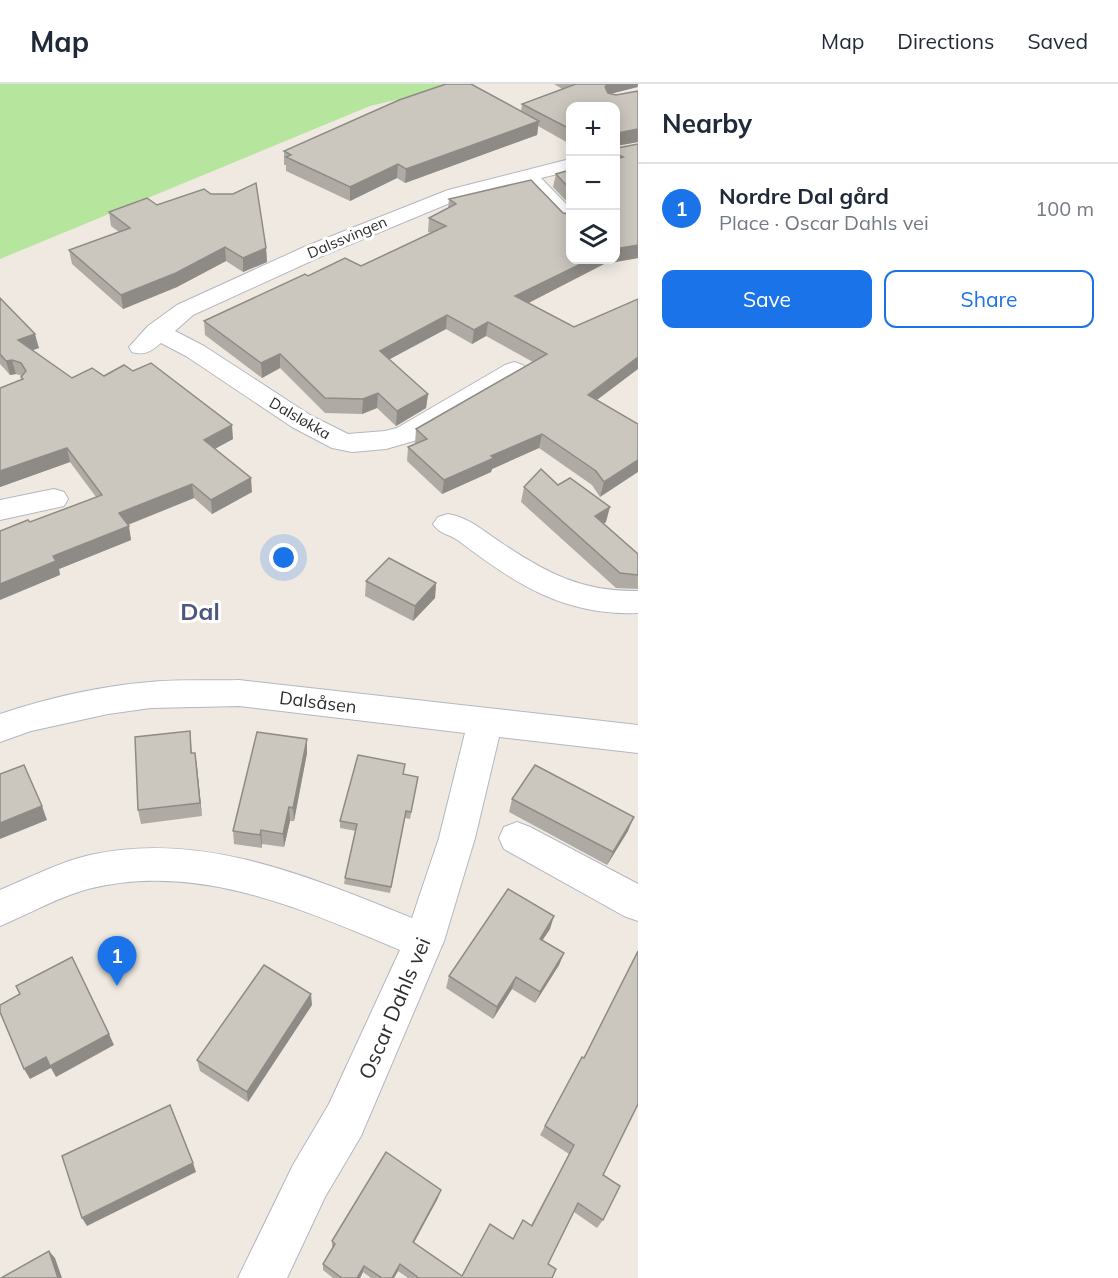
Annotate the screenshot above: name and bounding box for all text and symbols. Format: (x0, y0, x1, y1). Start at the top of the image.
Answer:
text: Map (30, 24, 89, 59)
text: Map (821, 28, 864, 54)
text: Directions (897, 28, 994, 54)
text: Saved (1027, 28, 1088, 54)
map controls (566, 102, 620, 264)
button: + (566, 102, 620, 156)
text: Nearby (662, 107, 752, 140)
button: − (566, 156, 620, 210)
text: Nordre Dal gård (719, 182, 889, 210)
text: 1 (676, 196, 688, 221)
text: 100 m (1035, 196, 1094, 221)
button: layers (566, 210, 620, 264)
text: Place · Oscar Dahls vei (719, 210, 929, 235)
street label: Dalssvingen (304, 212, 390, 262)
button: Save (662, 270, 872, 328)
button: Share (884, 270, 1094, 328)
street label: Dalsløkka (266, 393, 334, 443)
your location (269, 543, 298, 572)
district label: Dal (180, 596, 220, 626)
street label: Dalsåsen (278, 686, 358, 718)
street label: Oscar Dahls vei (352, 933, 436, 1083)
pin: 1 (98, 936, 136, 986)

